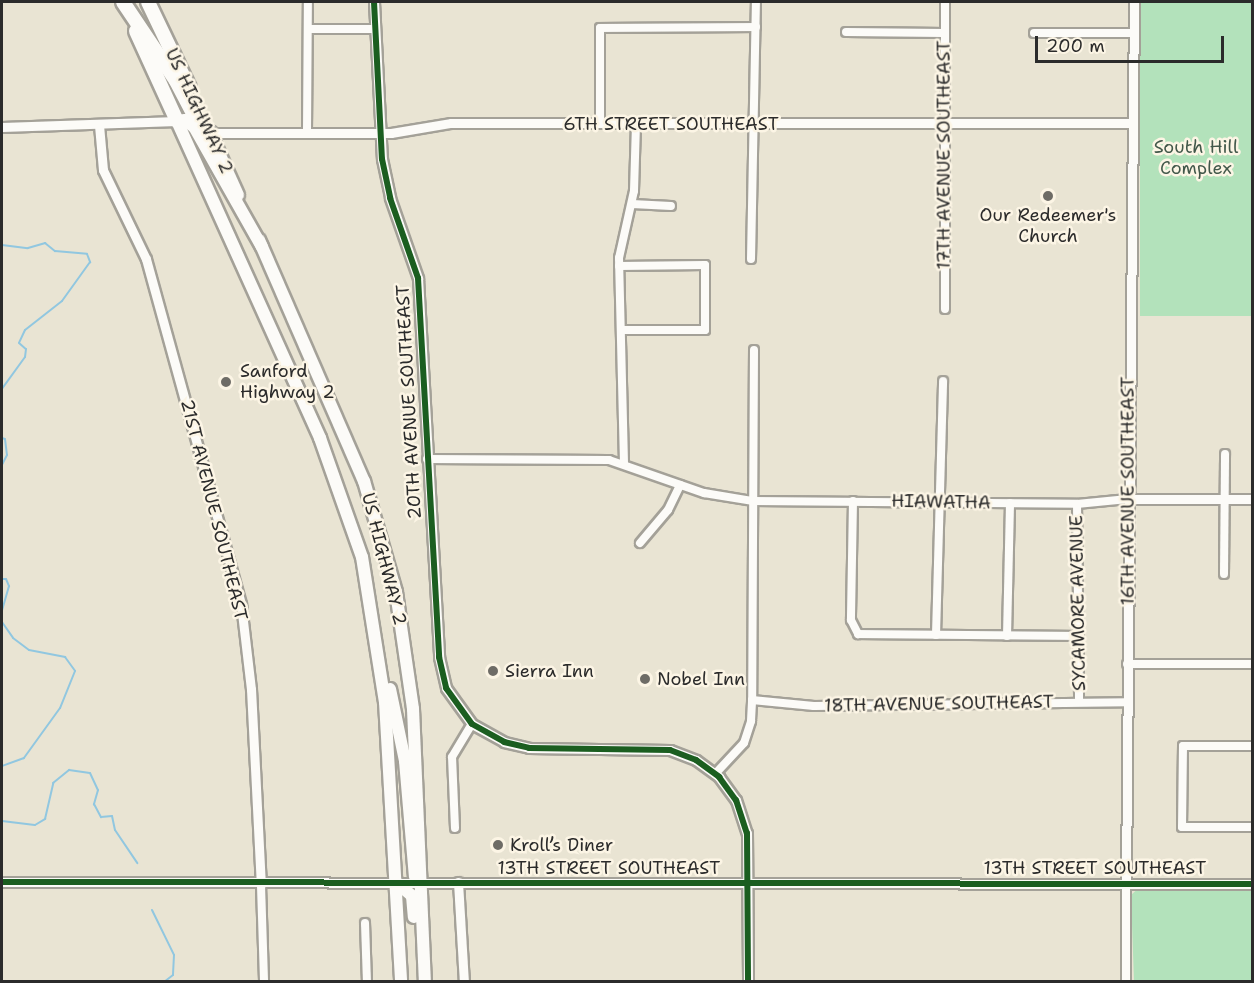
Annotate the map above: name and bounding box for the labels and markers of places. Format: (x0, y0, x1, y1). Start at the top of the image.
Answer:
marker: Our Redeemer's Church (1041, 189, 1055, 203)
place label: Our Redeemer's Church (980, 205, 1116, 248)
place label: Sanford Highway 2 (240, 361, 335, 404)
marker: Sanford Highway 2 (217, 373, 235, 391)
place label: Sierra Inn (505, 660, 594, 682)
marker: Sierra Inn (486, 664, 500, 678)
place label: Nobel Inn (657, 668, 745, 690)
marker: Nobel Inn (638, 672, 652, 686)
place label: Kroll’s Diner (510, 834, 613, 856)
marker: Kroll’s Diner (491, 838, 505, 852)

